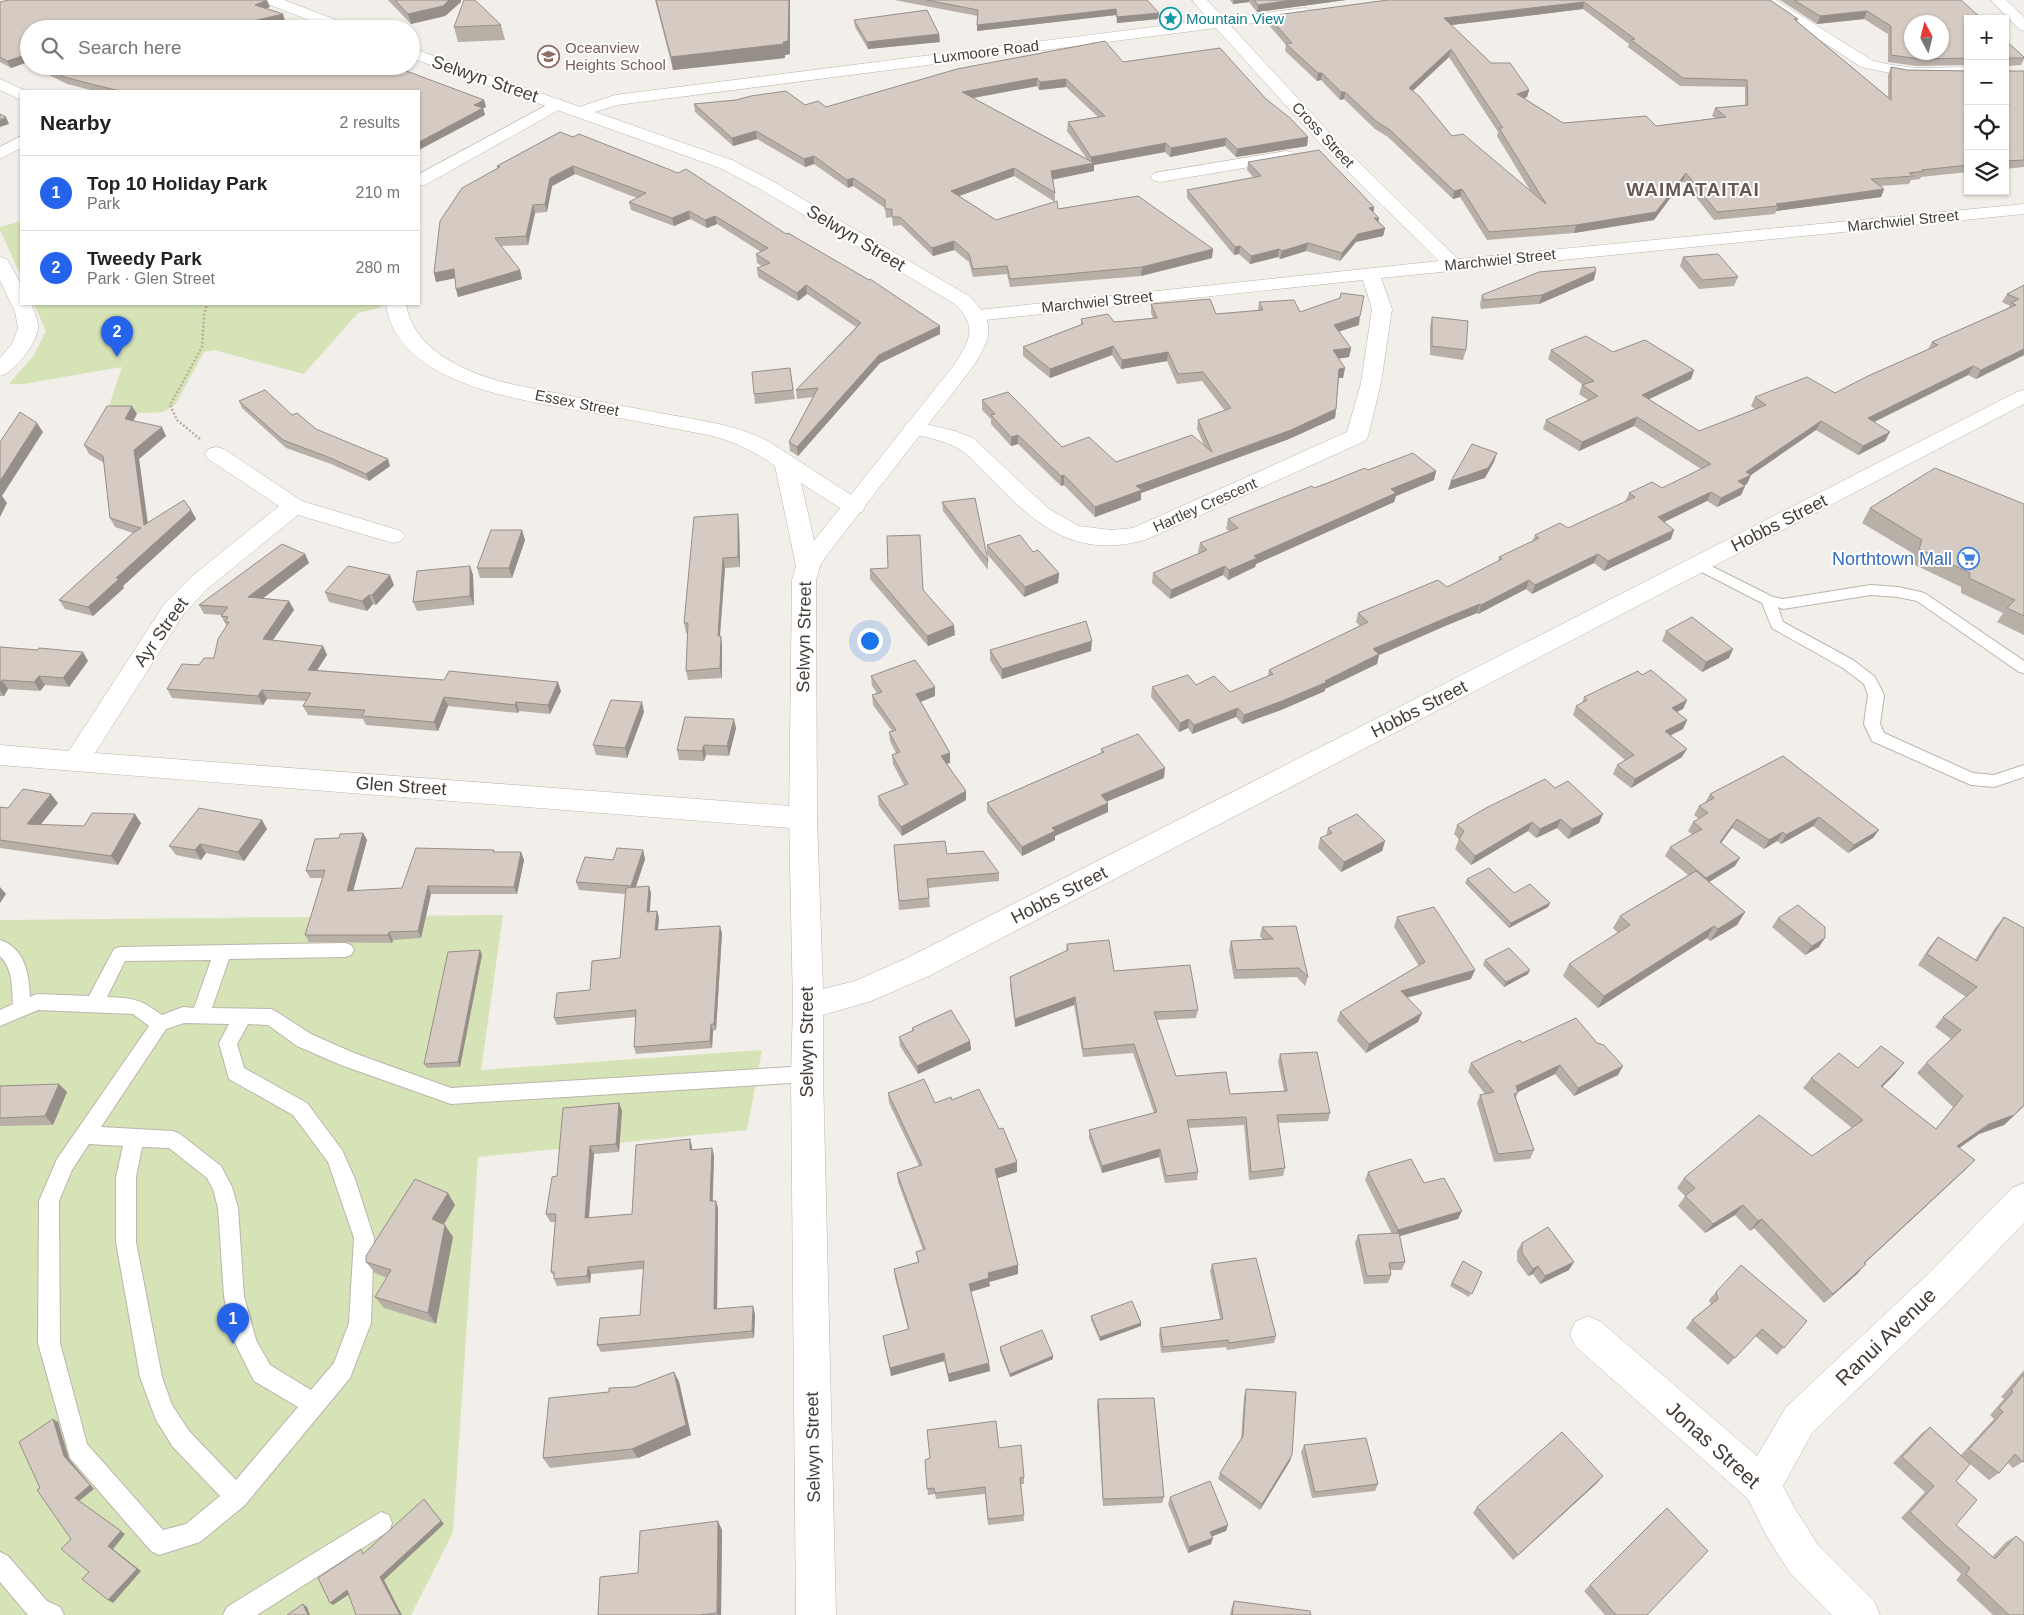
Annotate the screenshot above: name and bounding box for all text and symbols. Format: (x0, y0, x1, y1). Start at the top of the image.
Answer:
place icon: Mountain View (1158, 7, 1182, 31)
place label: Mountain View (1186, 10, 1284, 27)
north arrow (1904, 15, 1949, 60)
map controls (1964, 15, 2009, 195)
button: + (1964, 15, 2009, 60)
search box (20, 20, 420, 75)
icon: search (38, 34, 66, 62)
text: Search here (78, 37, 182, 58)
street label: Luxmoore Road (932, 37, 1040, 66)
place label: Oceanview Heights School (565, 39, 666, 73)
school or university icon: Oceanview Heights School (537, 45, 561, 69)
street label: Selwyn Street (429, 51, 541, 107)
button: − (1964, 60, 2009, 105)
street label: Cross Street (1289, 98, 1359, 172)
button: locate (1964, 105, 2009, 150)
text: Nearby (40, 111, 111, 134)
text: 2 results (340, 114, 400, 131)
button: layers (1964, 150, 2009, 195)
text: Top 10 Holiday Park (87, 173, 267, 194)
district label: WAIMATAITAI (1626, 179, 1760, 200)
text: 1 (52, 184, 60, 201)
text: 210 m (356, 184, 400, 201)
text: Park (87, 195, 120, 212)
street label: Selwyn Street (803, 201, 909, 275)
street label: Marchwiel Street (1847, 206, 1960, 235)
street label: Marchwiel Street (1444, 245, 1557, 274)
text: Tweedy Park (87, 248, 202, 269)
text: 2 (52, 259, 60, 276)
text: 280 m (356, 259, 400, 276)
text: Park · Glen Street (87, 270, 215, 287)
street label: Marchwiel Street (1041, 287, 1154, 316)
pin: 2 (101, 316, 133, 357)
street label: Essex Street (534, 386, 621, 419)
street label: Hartley Crescent (1150, 474, 1260, 535)
street label: Hobbs Street (1728, 490, 1830, 556)
supermarket icon: Northtown Mall (1956, 547, 1980, 571)
place label: Northtown Mall (1832, 549, 1952, 569)
street label: Selwyn Street (793, 581, 815, 693)
street label: Ayr Street (130, 594, 192, 670)
your location (857, 628, 883, 654)
street label: Hobbs Street (1368, 676, 1470, 742)
street label: Glen Street (355, 773, 447, 799)
street label: Hobbs Street (1008, 862, 1110, 928)
street label: Selwyn Street (797, 986, 817, 1098)
street label: Ranui Avenue (1831, 1283, 1941, 1390)
pin: 1 (217, 1303, 249, 1344)
street label: Selwyn Street (802, 1391, 824, 1503)
street label: Jonas Street (1662, 1397, 1765, 1493)

